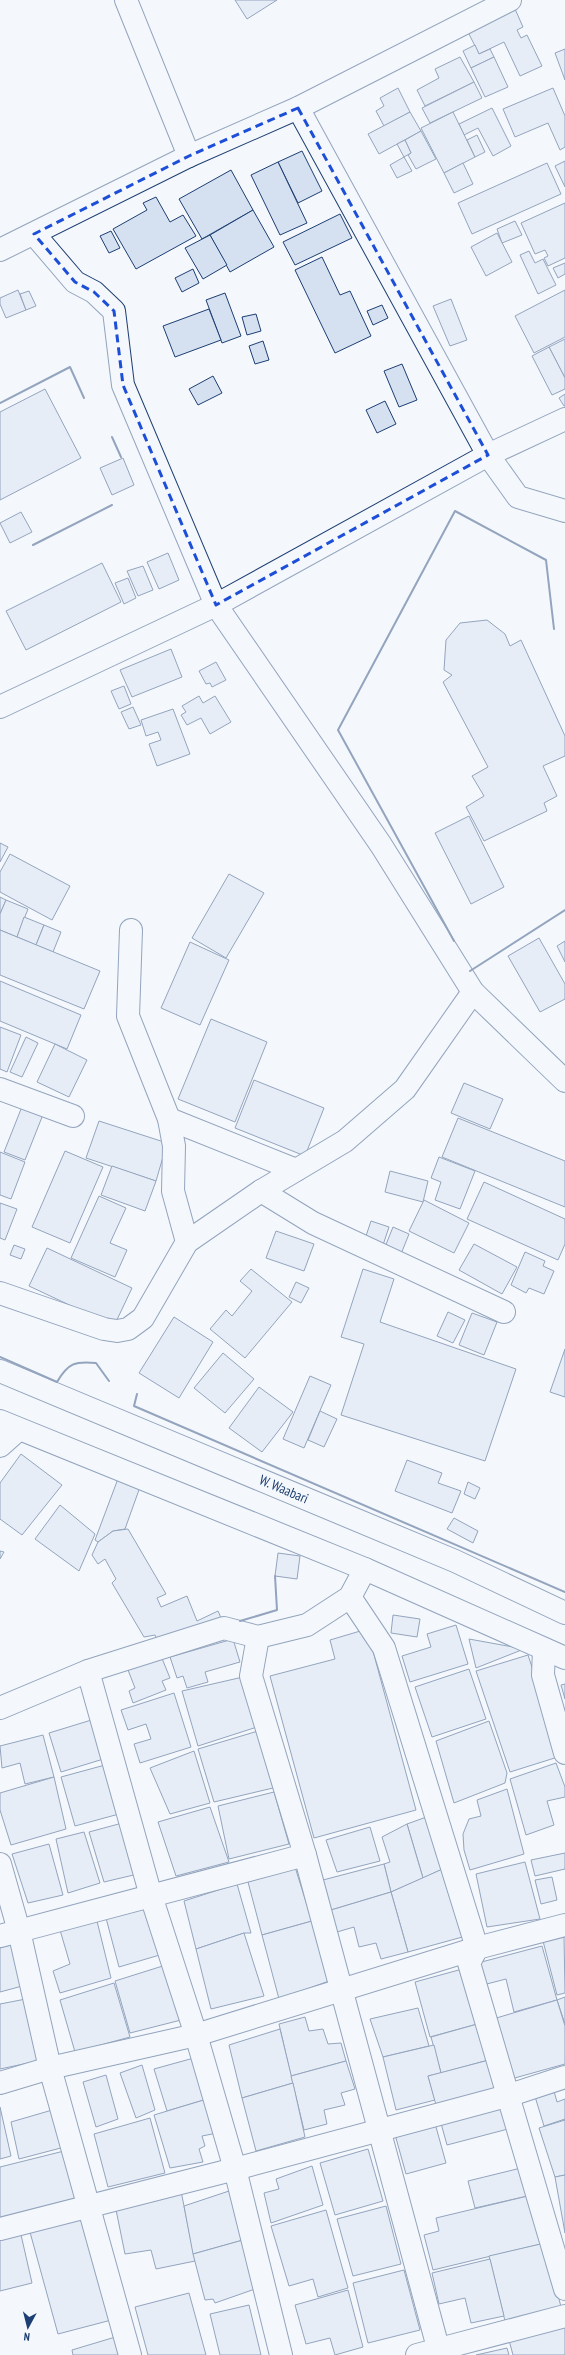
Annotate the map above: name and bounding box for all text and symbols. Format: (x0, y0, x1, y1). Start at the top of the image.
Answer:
street label: W. Waabari (257, 1471, 311, 1507)
north arrow (8, 2307, 48, 2347)
text: N (23, 2330, 31, 2344)

